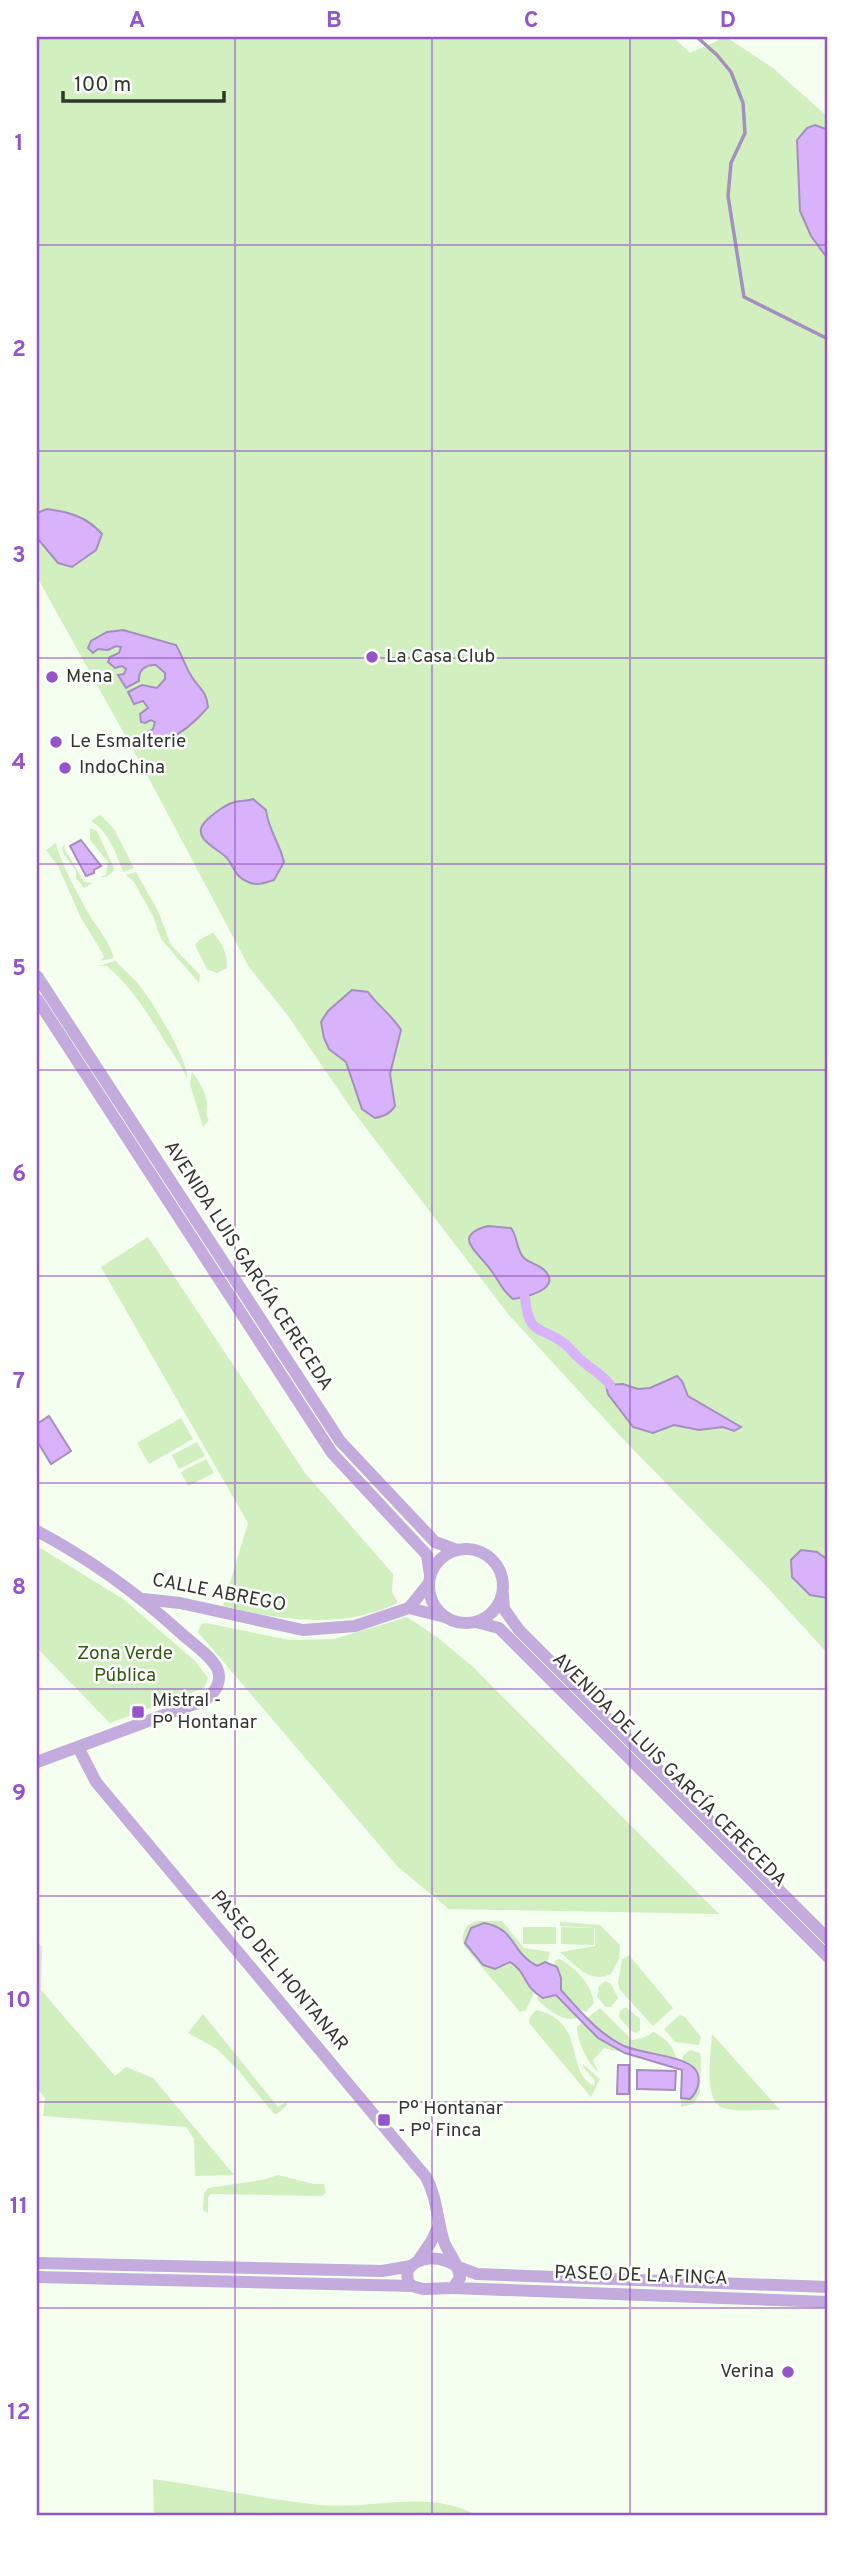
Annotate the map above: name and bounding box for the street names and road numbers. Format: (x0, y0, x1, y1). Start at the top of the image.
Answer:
street label: AVENIDA LUIS GARCÍA CERECEDA (158, 1136, 339, 1395)
street label: CALLE ABREGO (150, 1568, 288, 1618)
street label: AVENIDA DE LUIS GARCÍA CERECEDA (547, 1647, 792, 1892)
street label: PASEO DEL HONTANAR (205, 1886, 353, 2056)
street label: PASEO DE LA FINCA (554, 2261, 728, 2291)

